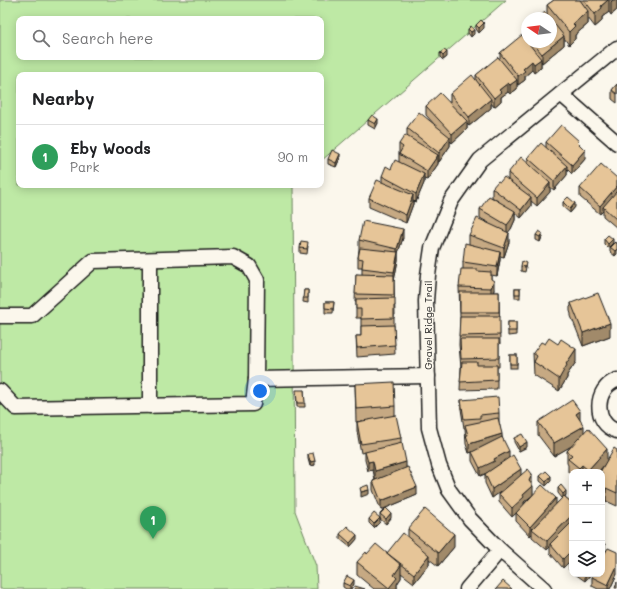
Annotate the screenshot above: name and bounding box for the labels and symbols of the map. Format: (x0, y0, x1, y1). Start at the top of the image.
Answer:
north arrow (521, 12, 557, 48)
street label: Gravel Ridge Trail (421, 280, 435, 370)
your location (250, 381, 270, 401)
pin: 1 (140, 506, 166, 539)

